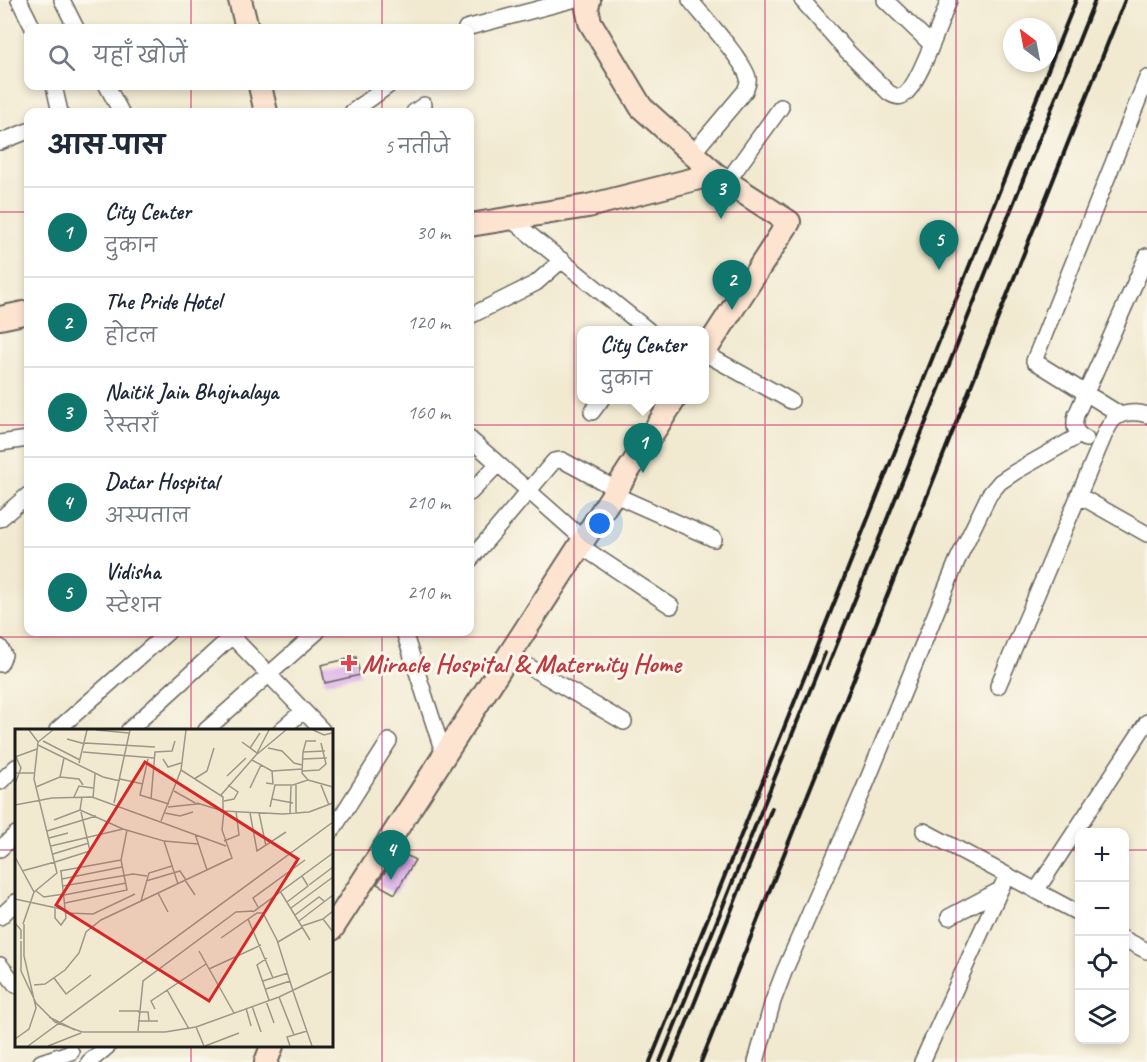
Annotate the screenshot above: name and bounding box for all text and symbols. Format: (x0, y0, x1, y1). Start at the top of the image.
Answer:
north arrow (1003, 18, 1057, 72)
search box (24, 24, 474, 90)
icon: search (45, 41, 78, 74)
text: यहाँ खोजें (93, 42, 187, 70)
text: आस-पास (48, 129, 165, 162)
text: 5 नतीजे (384, 134, 450, 159)
pin: 3 (702, 170, 740, 219)
text: City Center (105, 198, 191, 226)
text: 1 (63, 220, 72, 245)
text: 30 m (416, 220, 450, 245)
pin: 5 (920, 220, 958, 270)
text: दुकान (105, 233, 157, 258)
pin: 2 (712, 260, 752, 310)
text: The Pride Hotel (105, 288, 221, 316)
text: 2 (63, 310, 72, 335)
text: 120 m (407, 310, 450, 335)
text: होटल (105, 323, 157, 348)
popup (577, 326, 709, 404)
text: City Center (600, 331, 686, 359)
text: दुकान (600, 366, 652, 391)
text: Naitik Jain Bhojnalaya (105, 378, 278, 406)
text: 3 (63, 400, 72, 425)
text: 160 m (407, 400, 450, 425)
text: रेस्तराँ (105, 413, 158, 438)
pin: 1 (624, 424, 662, 473)
text: Datar Hospital (105, 468, 218, 496)
text: 4 (63, 490, 72, 515)
text: 210 m (407, 490, 450, 515)
text: अस्पताल (105, 503, 190, 528)
your location (585, 509, 614, 538)
text: Vidisha (105, 558, 160, 586)
text: 5 (63, 580, 72, 605)
text: 210 m (407, 580, 450, 605)
text: स्टेशन (105, 593, 161, 618)
place label: Miracle Hospital & Maternity Home (362, 647, 683, 680)
marker: Miracle Hospital & Maternity Home (340, 654, 358, 672)
inset map (15, 729, 333, 1047)
map controls (1075, 828, 1129, 1044)
button: + (1075, 828, 1129, 882)
pin: 4 (372, 830, 410, 880)
button: − (1075, 882, 1129, 936)
button: locate (1075, 936, 1129, 990)
button: layers (1075, 990, 1129, 1044)

